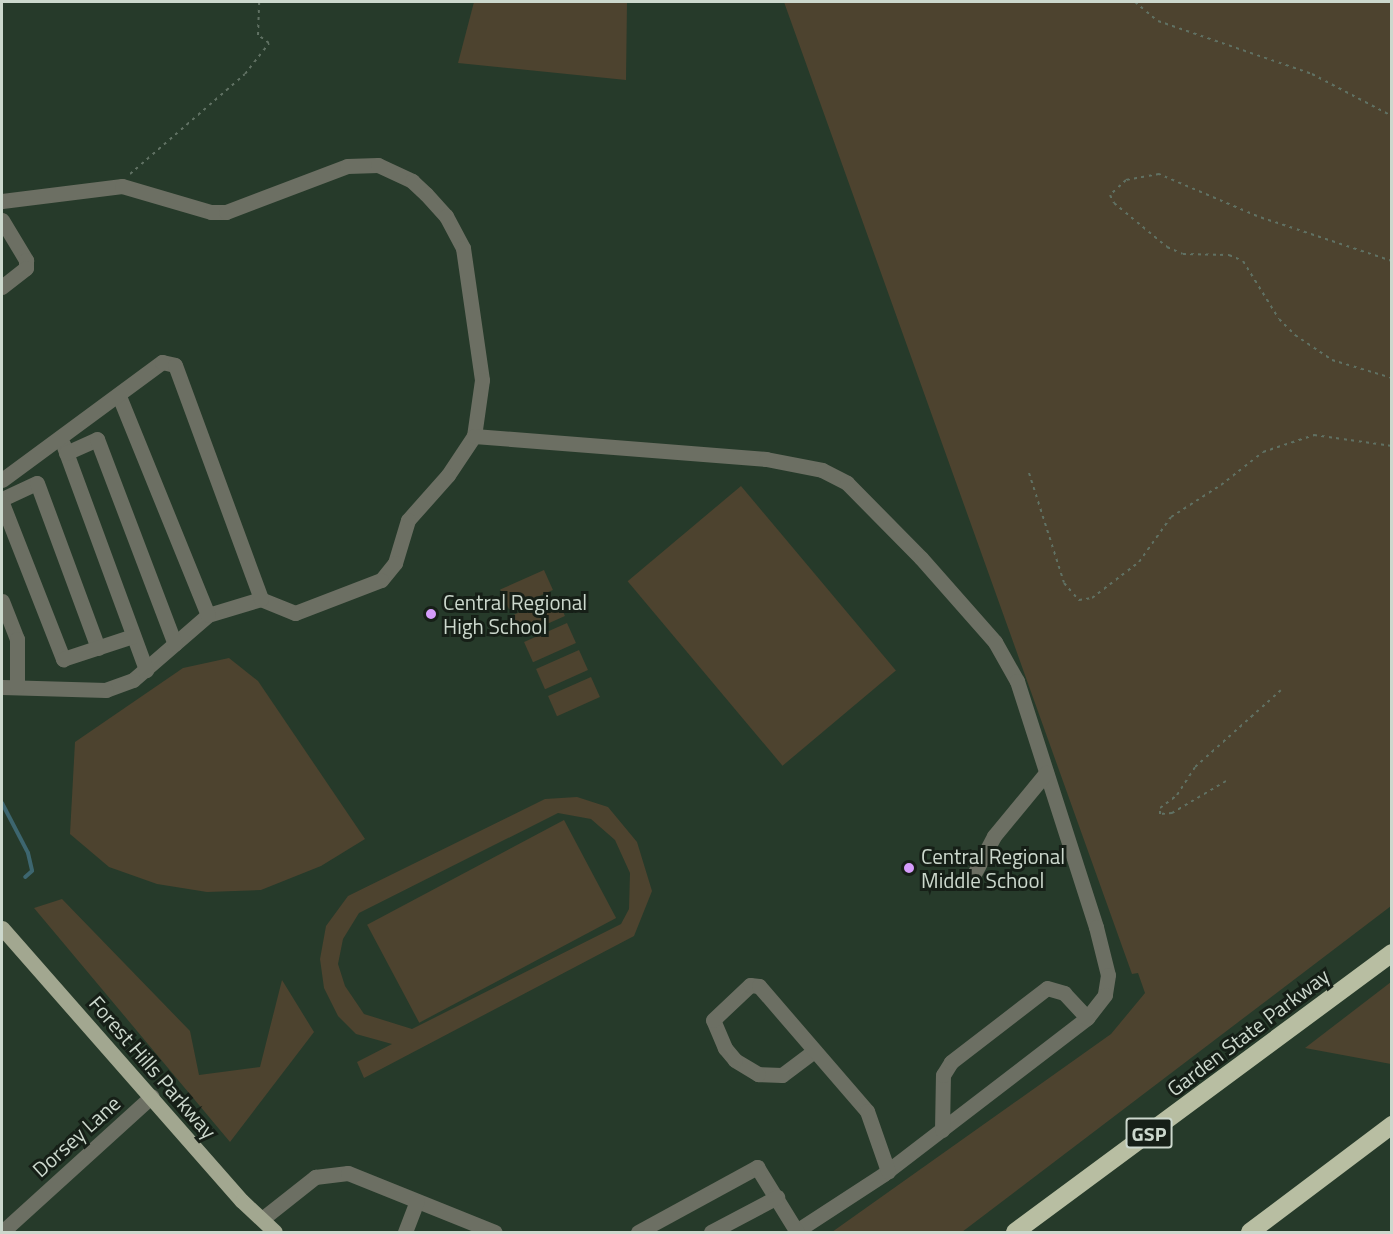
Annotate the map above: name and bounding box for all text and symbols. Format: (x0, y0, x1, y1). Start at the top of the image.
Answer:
place label: Central Regional High School (443, 589, 587, 639)
marker: Central Regional High School (424, 607, 438, 621)
place label: Central Regional Middle School (921, 843, 1065, 893)
marker: Central Regional Middle School (902, 861, 916, 875)
street label: Garden State Parkway (1162, 963, 1334, 1101)
street label: Forest Hills Parkway (84, 991, 222, 1143)
street label: Dorsey Lane (27, 1090, 125, 1182)
road number: GSP (1125, 1116, 1173, 1150)

